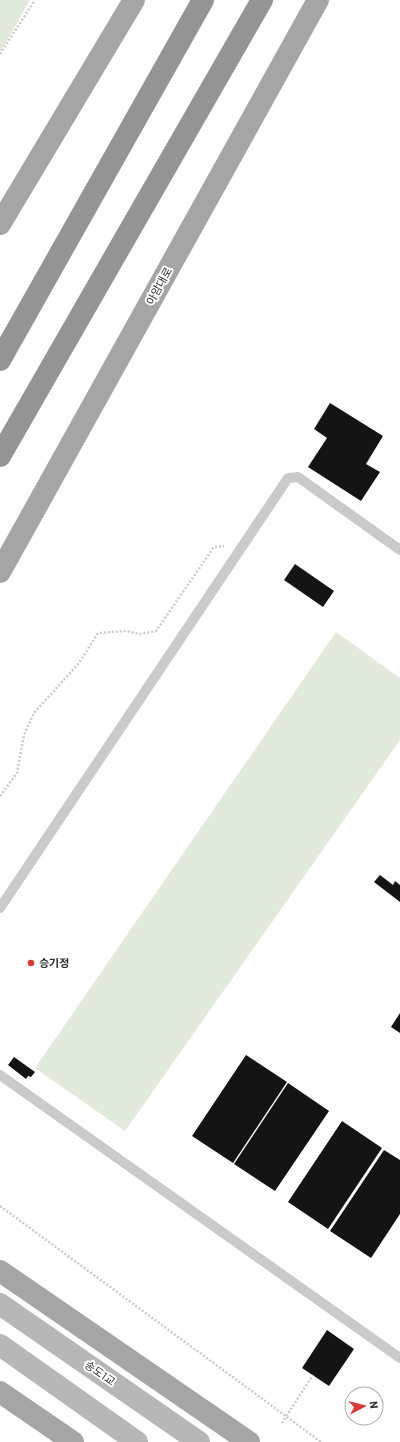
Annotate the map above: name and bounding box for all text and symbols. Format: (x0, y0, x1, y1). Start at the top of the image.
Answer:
street label: 아암대로 (143, 265, 174, 307)
place label: 승기정 (39, 956, 69, 969)
marker: 승기정 (26, 958, 36, 968)
street label: 송도1교 (83, 1357, 118, 1388)
north arrow (344, 1386, 384, 1426)
text: N (368, 1400, 381, 1409)

